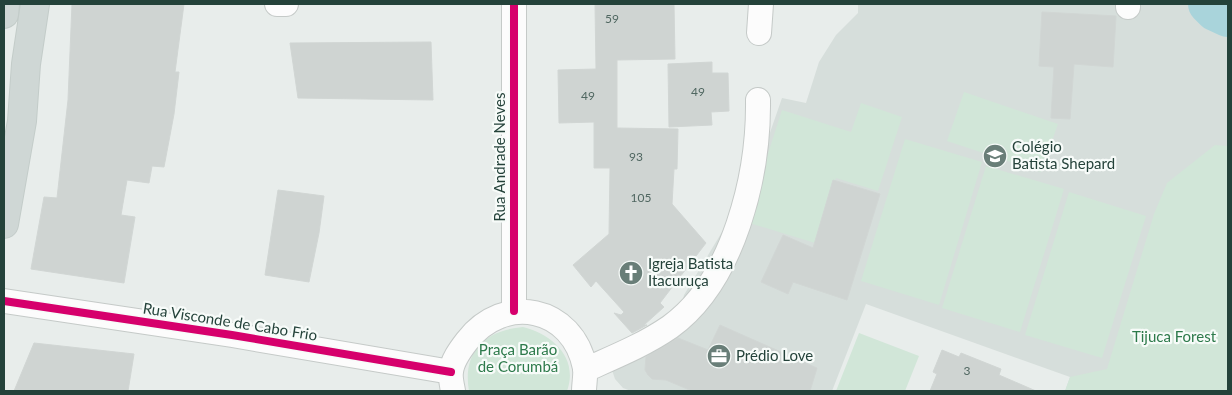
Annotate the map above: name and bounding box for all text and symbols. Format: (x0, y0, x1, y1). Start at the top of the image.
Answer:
house number: 59 (605, 11, 619, 26)
house number: 49 (691, 84, 705, 99)
house number: 49 (581, 88, 595, 103)
street label: Rua Andrade Neves (490, 92, 508, 222)
place label: Colégio Batista Shepard (1012, 137, 1115, 172)
school or university icon: Colégio Batista Shepard (982, 143, 1008, 169)
house number: 93 (629, 149, 643, 164)
house number: 105 (631, 190, 651, 205)
place label: Igreja Batista Itacuruça (648, 254, 733, 289)
church icon: Igreja Batista Itacuruça (618, 260, 644, 286)
street label: Rua Visconde de Cabo Frio (142, 298, 319, 344)
park label: Tijuca Forest (1132, 327, 1217, 345)
park label: Praça Barão de Corumbá (478, 340, 558, 375)
office icon: Prédio Love (706, 343, 732, 369)
place label: Prédio Love (736, 346, 813, 364)
house number: 3 (964, 363, 971, 378)

